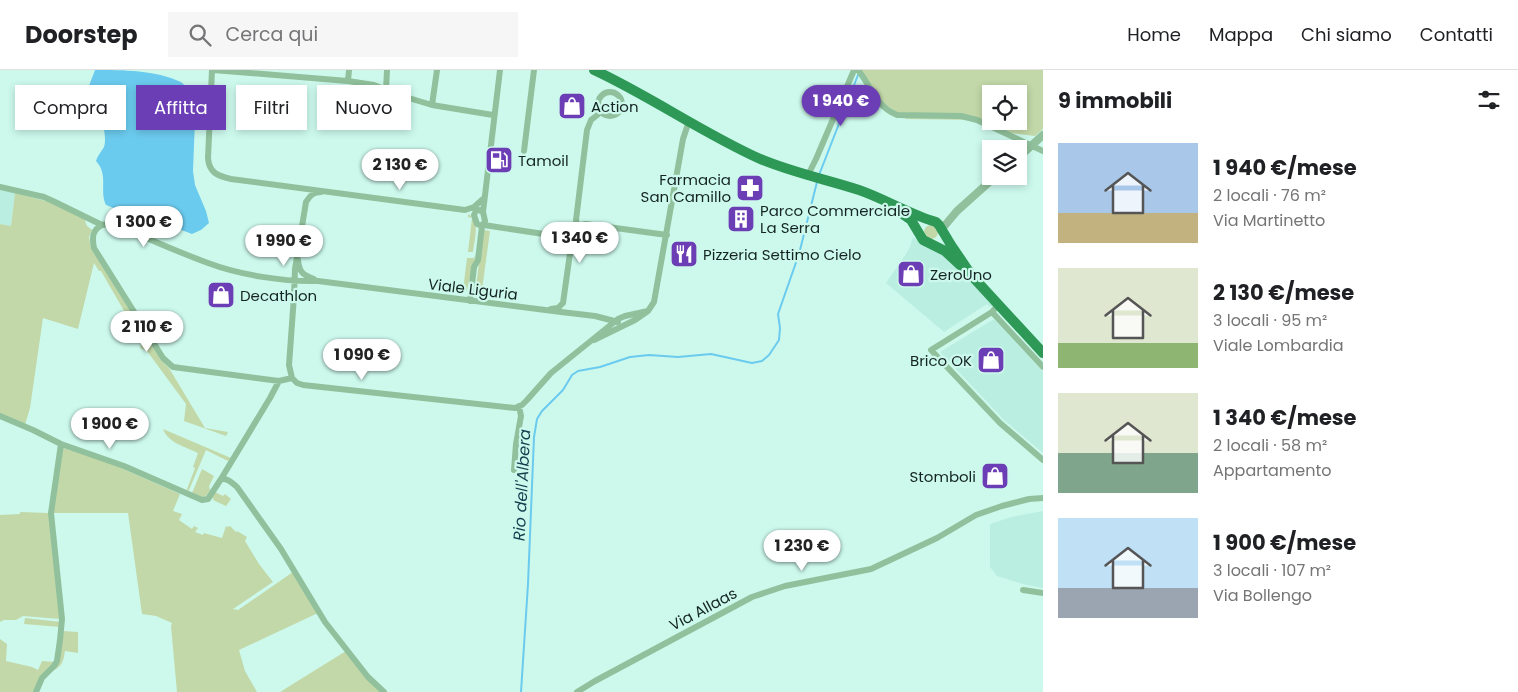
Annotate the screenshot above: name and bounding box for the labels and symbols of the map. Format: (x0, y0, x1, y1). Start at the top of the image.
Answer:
pin: 1 940 € (795, 85, 887, 127)
shop icon: Action (557, 91, 587, 121)
place label: Action (591, 96, 639, 117)
fuel station icon: Tamoil (484, 145, 514, 175)
pin: 2 130 € (354, 148, 446, 191)
place label: Tamoil (518, 150, 569, 171)
place label: Farmacia San Camillo (641, 169, 731, 207)
pharmacy icon: Farmacia San Camillo (735, 173, 765, 203)
place label: Parco Commerciale La Serra (760, 200, 910, 238)
building icon: Parco Commerciale La Serra (726, 204, 756, 234)
pin: 1 300 € (98, 206, 190, 248)
pin: 1 340 € (534, 222, 626, 264)
pin: 1 990 € (238, 224, 330, 267)
restaurant icon: Pizzeria Settimo Cielo (669, 239, 699, 269)
place label: Pizzeria Settimo Cielo (703, 244, 861, 265)
shop icon: ZeroUno (896, 259, 926, 289)
place label: ZeroUno (930, 264, 992, 285)
street label: Viale Liguria (427, 273, 519, 305)
shop icon: Decathlon (206, 280, 236, 310)
place label: Decathlon (240, 285, 317, 306)
pin: 2 110 € (101, 310, 193, 353)
pin: 1 090 € (316, 338, 408, 381)
shop icon: Brico OK (976, 345, 1006, 375)
place label: Brico OK (910, 350, 972, 371)
pin: 1 900 € (64, 408, 156, 450)
water label: Rio dell'Albera (508, 428, 536, 542)
shop icon: Stomboli (980, 461, 1010, 491)
place label: Stomboli (910, 466, 976, 487)
pin: 1 230 € (756, 530, 848, 572)
street label: Via Allaas (666, 582, 741, 636)

